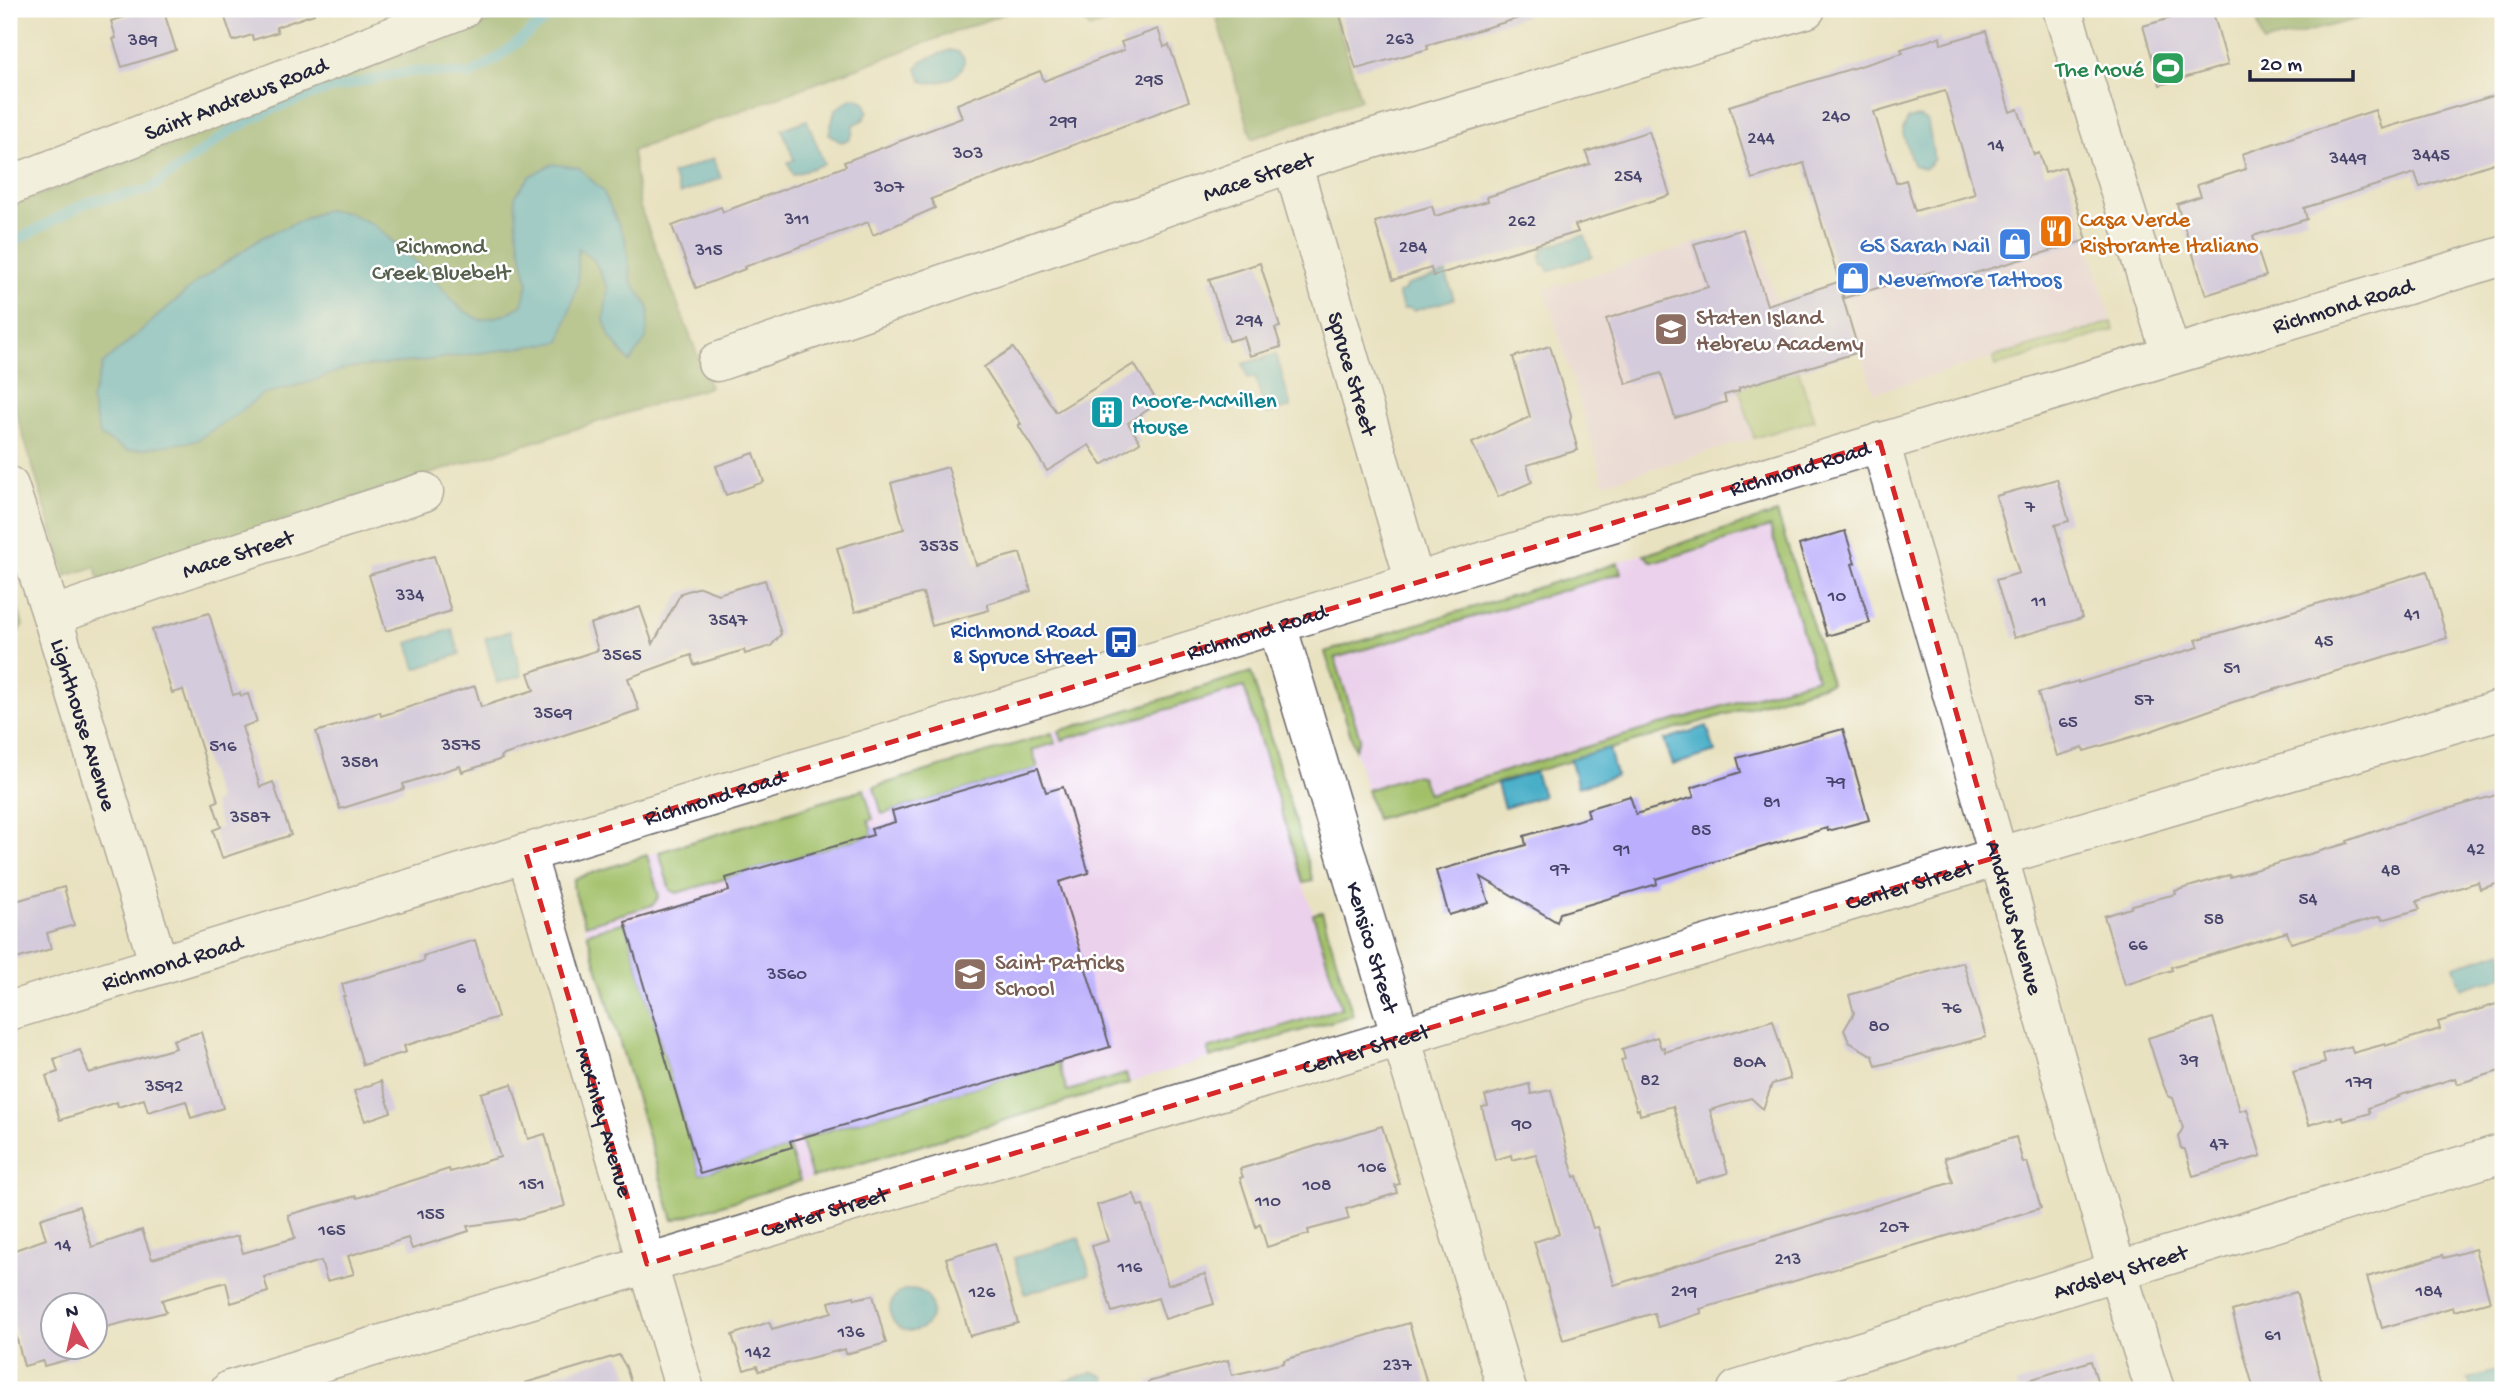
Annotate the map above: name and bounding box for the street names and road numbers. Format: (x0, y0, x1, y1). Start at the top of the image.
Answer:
street label: Saint Andrews Road (141, 52, 333, 149)
street label: Mace Street (1200, 147, 1319, 210)
street label: Richmond Road (2270, 273, 2418, 341)
street label: Spruce Street (1319, 309, 1382, 441)
street label: Richmond Road (1726, 436, 1875, 504)
street label: Mace Street (180, 525, 299, 587)
street label: Richmond Road (1184, 599, 1332, 668)
street label: Lighthouse Avenue (43, 636, 121, 815)
street label: Richmond Road (641, 765, 790, 833)
street label: Andrews Avenue (1978, 838, 2048, 999)
street label: Center Street (1843, 854, 1979, 919)
street label: Kensico Street (1338, 879, 1403, 1018)
street label: Richmond Road (99, 930, 248, 999)
street label: Center Street (1300, 1018, 1435, 1083)
street label: McKinley Avenue (567, 1044, 637, 1202)
street label: Center Street (758, 1182, 893, 1246)
street label: Ardsley Street (2050, 1240, 2193, 1307)

